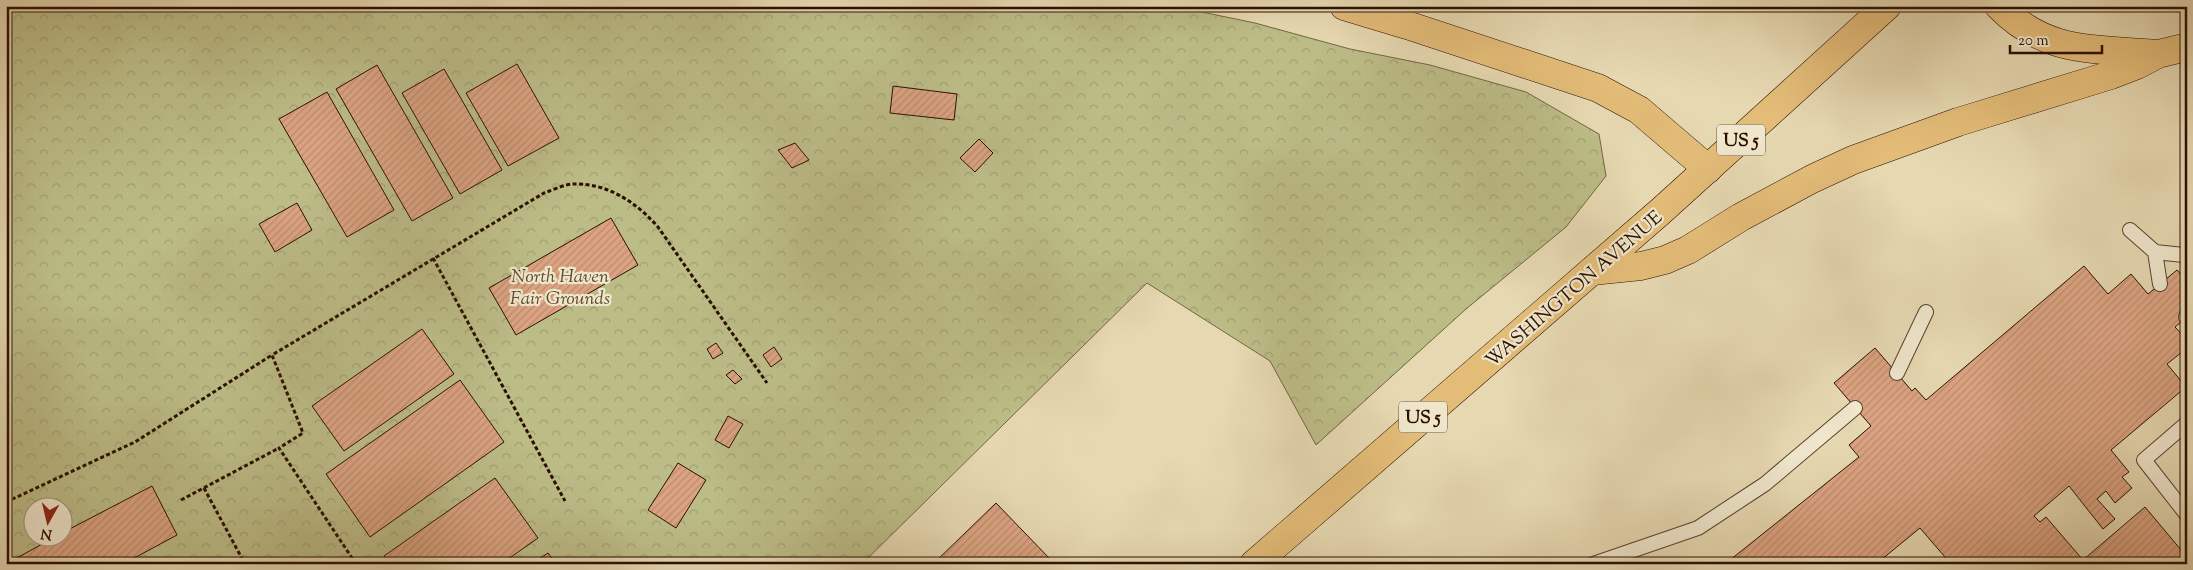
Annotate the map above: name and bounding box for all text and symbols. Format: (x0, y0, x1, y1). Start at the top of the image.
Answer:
scale bar (2010, 22, 2103, 54)
text: 20 m (2018, 31, 2049, 52)
road number: US 5 (1717, 124, 1765, 156)
street label: WASHINGTON AVENUE (1480, 205, 1670, 375)
park label: North Haven Fair Grounds (510, 264, 610, 313)
road number: US 5 (1399, 402, 1447, 432)
north arrow (22, 498, 72, 548)
text: N (40, 522, 53, 544)

